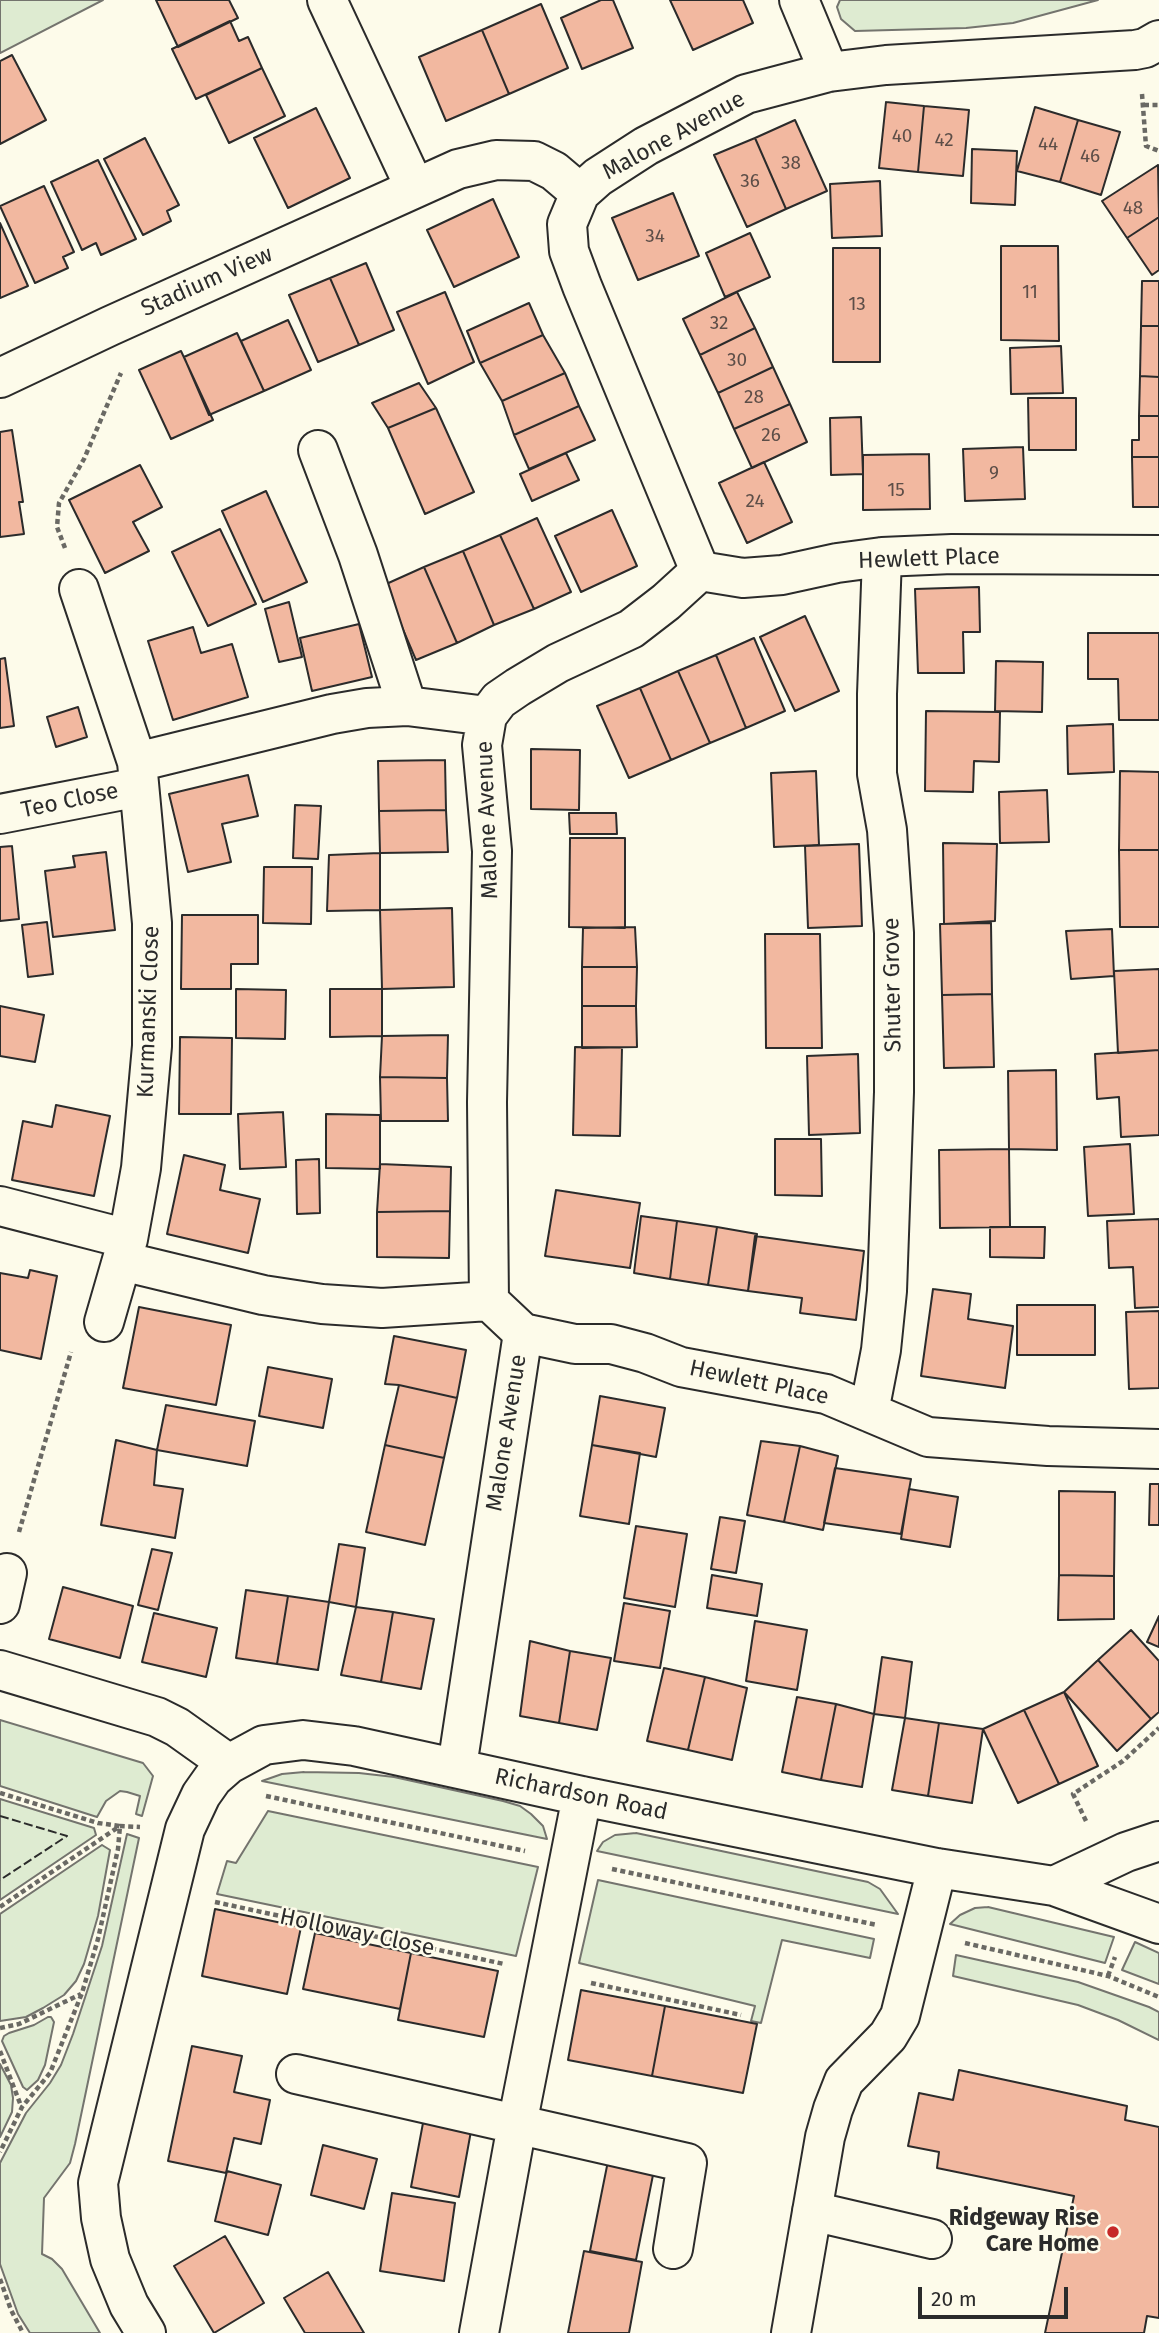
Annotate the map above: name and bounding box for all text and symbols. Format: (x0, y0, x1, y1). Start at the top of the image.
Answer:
street label: Malone Avenue (598, 85, 750, 187)
house number: 40 (892, 126, 912, 148)
house number: 42 (934, 130, 954, 152)
house number: 44 (1038, 134, 1058, 156)
house number: 46 (1080, 146, 1100, 168)
house number: 38 (781, 153, 801, 175)
house number: 36 (740, 171, 760, 193)
house number: 48 (1123, 198, 1143, 220)
house number: 34 (645, 226, 665, 248)
street label: Stadium View (137, 241, 277, 323)
house number: 11 (1022, 282, 1038, 304)
house number: 13 (848, 294, 866, 316)
house number: 32 (710, 313, 728, 335)
house number: 30 (727, 350, 747, 372)
house number: 28 (744, 387, 764, 409)
house number: 26 (761, 425, 781, 447)
house number: 9 (989, 463, 999, 485)
house number: 15 (887, 480, 905, 502)
house number: 24 (746, 491, 764, 513)
street label: Hewlett Place (858, 543, 1000, 575)
street label: Malone Avenue (471, 740, 505, 900)
street label: Teo Close (19, 777, 121, 825)
street label: Shuter Grove (878, 917, 908, 1053)
street label: Kurmanski Close (132, 925, 166, 1099)
street label: Malone Avenue (481, 1352, 533, 1514)
street label: Hewlett Place (687, 1355, 831, 1411)
street label: Richardson Road (492, 1763, 670, 1827)
street label: Holloway Close (277, 1903, 437, 1963)
place label: Ridgeway Rise Care Home (949, 2205, 1099, 2259)
marker: Ridgeway Rise Care Home (1105, 2224, 1121, 2240)
scale bar (921, 2274, 1072, 2318)
text: 20 m (931, 2286, 977, 2312)

